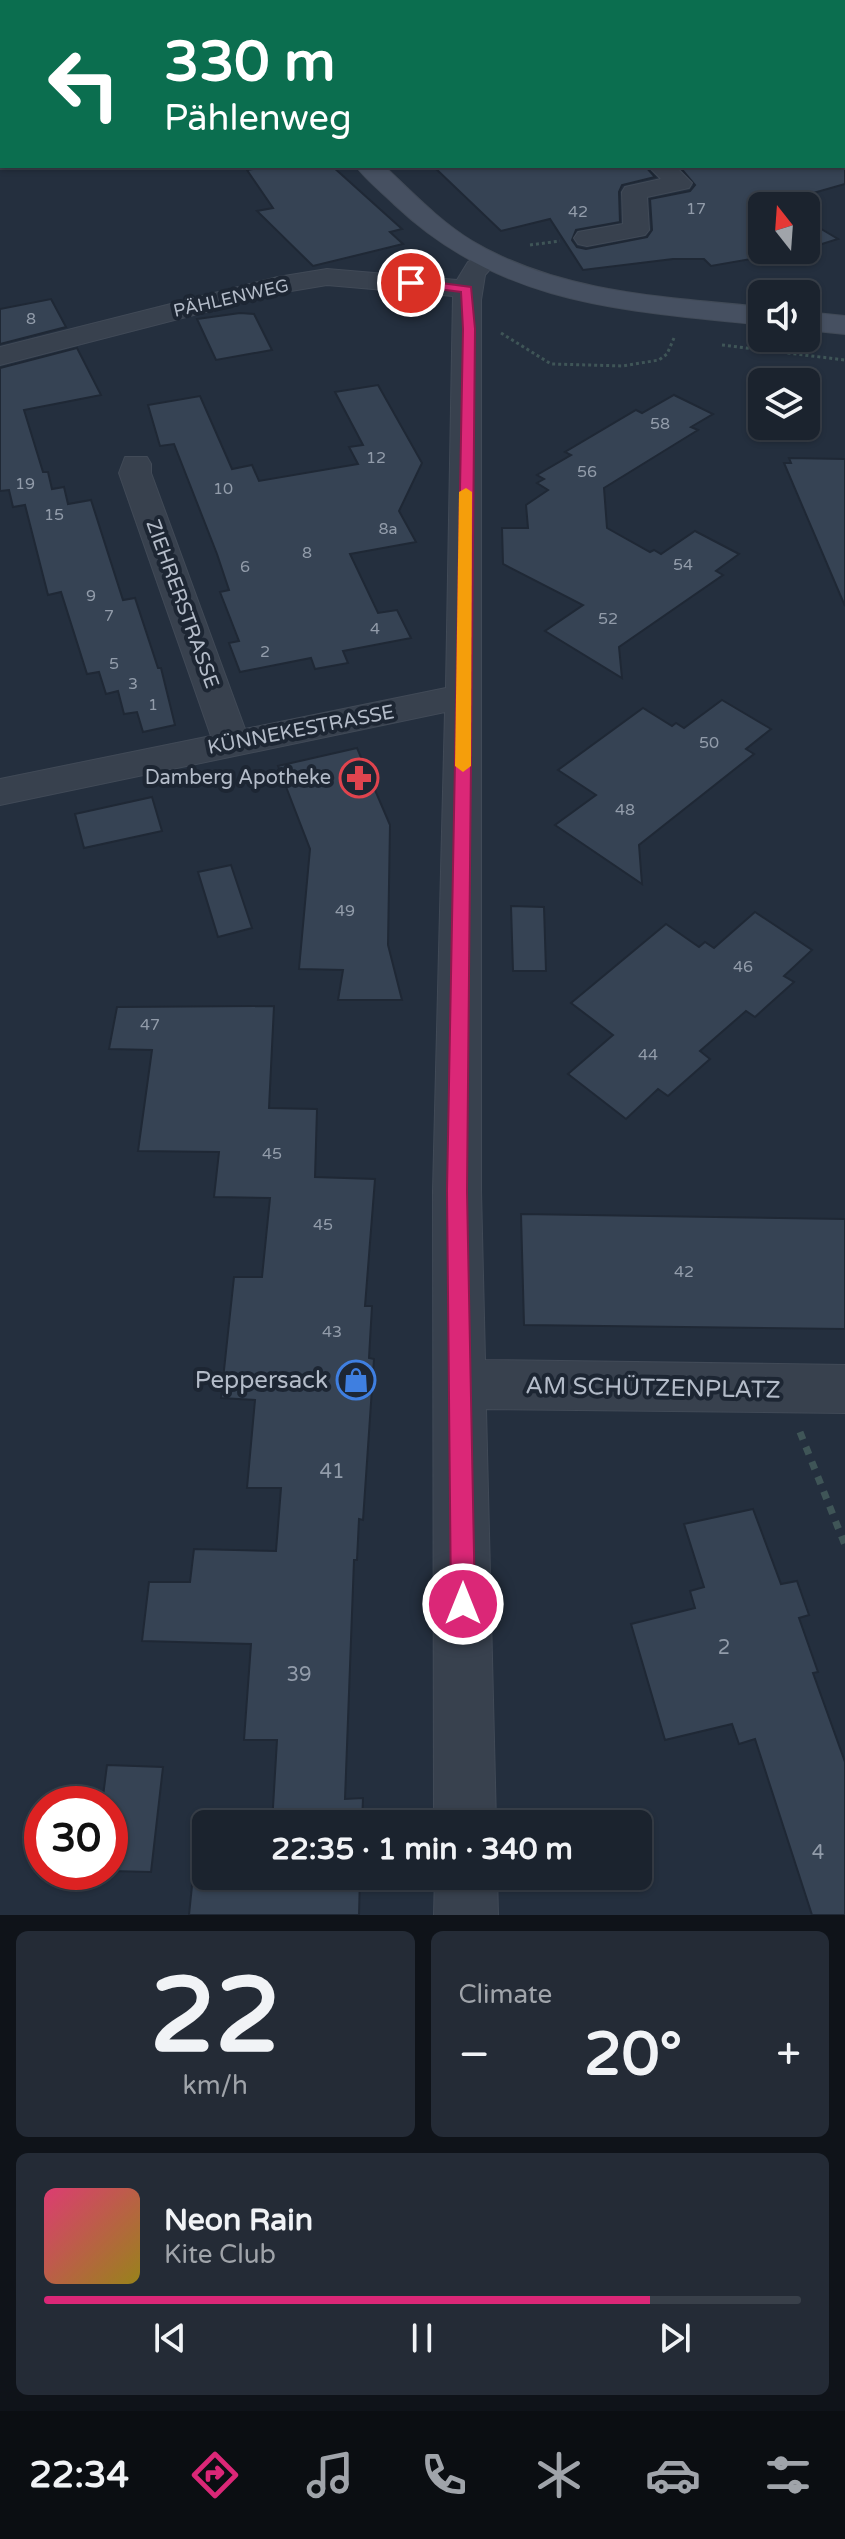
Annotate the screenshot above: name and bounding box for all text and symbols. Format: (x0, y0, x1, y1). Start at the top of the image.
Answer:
text: 330 m (164, 29, 335, 96)
icon: left (32, 32, 136, 136)
text: Pählenweg (164, 97, 352, 140)
north arrow (748, 192, 820, 264)
map controls (748, 192, 820, 440)
house number: 17 (686, 199, 706, 219)
house number: 42 (568, 202, 588, 222)
pin (377, 249, 445, 317)
icon: arrive (389, 261, 433, 305)
street label: PÄHLENWEG (171, 274, 291, 322)
button: sound (748, 280, 820, 352)
house number: 8 (26, 309, 36, 329)
button: layers (748, 368, 820, 440)
house number: 58 (650, 414, 670, 434)
house number: 12 (366, 448, 386, 468)
house number: 56 (577, 462, 597, 482)
house number: 19 (15, 474, 35, 494)
house number: 10 (213, 479, 233, 499)
house number: 15 (44, 505, 64, 525)
street label: ZIEHRERSTRASSE (140, 516, 224, 692)
house number: 8a (378, 519, 398, 539)
house number: 8 (302, 543, 312, 563)
house number: 54 (673, 555, 693, 575)
house number: 6 (240, 557, 250, 577)
house number: 9 (86, 586, 96, 606)
house number: 7 (104, 606, 114, 626)
house number: 52 (598, 609, 618, 629)
house number: 4 (370, 619, 380, 639)
house number: 2 (260, 642, 270, 662)
house number: 5 (109, 654, 119, 674)
house number: 3 (128, 674, 138, 694)
house number: 1 (148, 695, 158, 715)
street label: KÜNNEKESTRASSE (205, 699, 397, 760)
house number: 50 (699, 733, 719, 753)
pharmacy icon: Damberg Apotheke (338, 757, 380, 799)
place label: Damberg Apotheke (145, 766, 331, 790)
house number: 48 (615, 800, 635, 820)
house number: 49 (335, 901, 355, 921)
house number: 46 (733, 957, 753, 977)
house number: 47 (140, 1015, 160, 1035)
house number: 44 (638, 1045, 658, 1065)
house number: 45 (262, 1144, 282, 1164)
house number: 45 (313, 1215, 333, 1235)
house number: 42 (674, 1262, 694, 1282)
house number: 43 (322, 1322, 342, 1342)
shop icon: Peppersack (335, 1359, 377, 1401)
place label: Peppersack (195, 1366, 328, 1395)
street label: AM SCHÜTZENPLATZ (525, 1371, 781, 1405)
house number: 41 (319, 1460, 345, 1484)
position arrow (421, 1562, 505, 1646)
house number: 2 (718, 1636, 730, 1660)
house number: 39 (286, 1663, 312, 1687)
speed limit sign: 30 (24, 1786, 128, 1890)
text: 22:35 · 1 min · 340 m (271, 1831, 573, 1868)
house number: 4 (812, 1841, 824, 1865)
text: 22 (150, 1955, 281, 2080)
text: Climate (459, 1979, 552, 2010)
text: 20° (584, 2019, 682, 2091)
text: − (459, 2029, 490, 2082)
text: + (776, 2029, 801, 2082)
text: km/h (183, 2070, 248, 2101)
text: Neon Rain (164, 2202, 313, 2239)
text: Kite Club (164, 2239, 276, 2270)
icon: previous (148, 2316, 192, 2360)
icon: pause (400, 2316, 444, 2360)
icon: next (653, 2316, 697, 2360)
icon: directions (187, 2447, 243, 2503)
icon: music (302, 2447, 358, 2503)
icon: phone (416, 2447, 472, 2503)
icon: climate (531, 2447, 587, 2503)
icon: car (645, 2447, 701, 2503)
icon: filters (760, 2447, 816, 2503)
text: 22:34 (29, 2454, 129, 2497)

